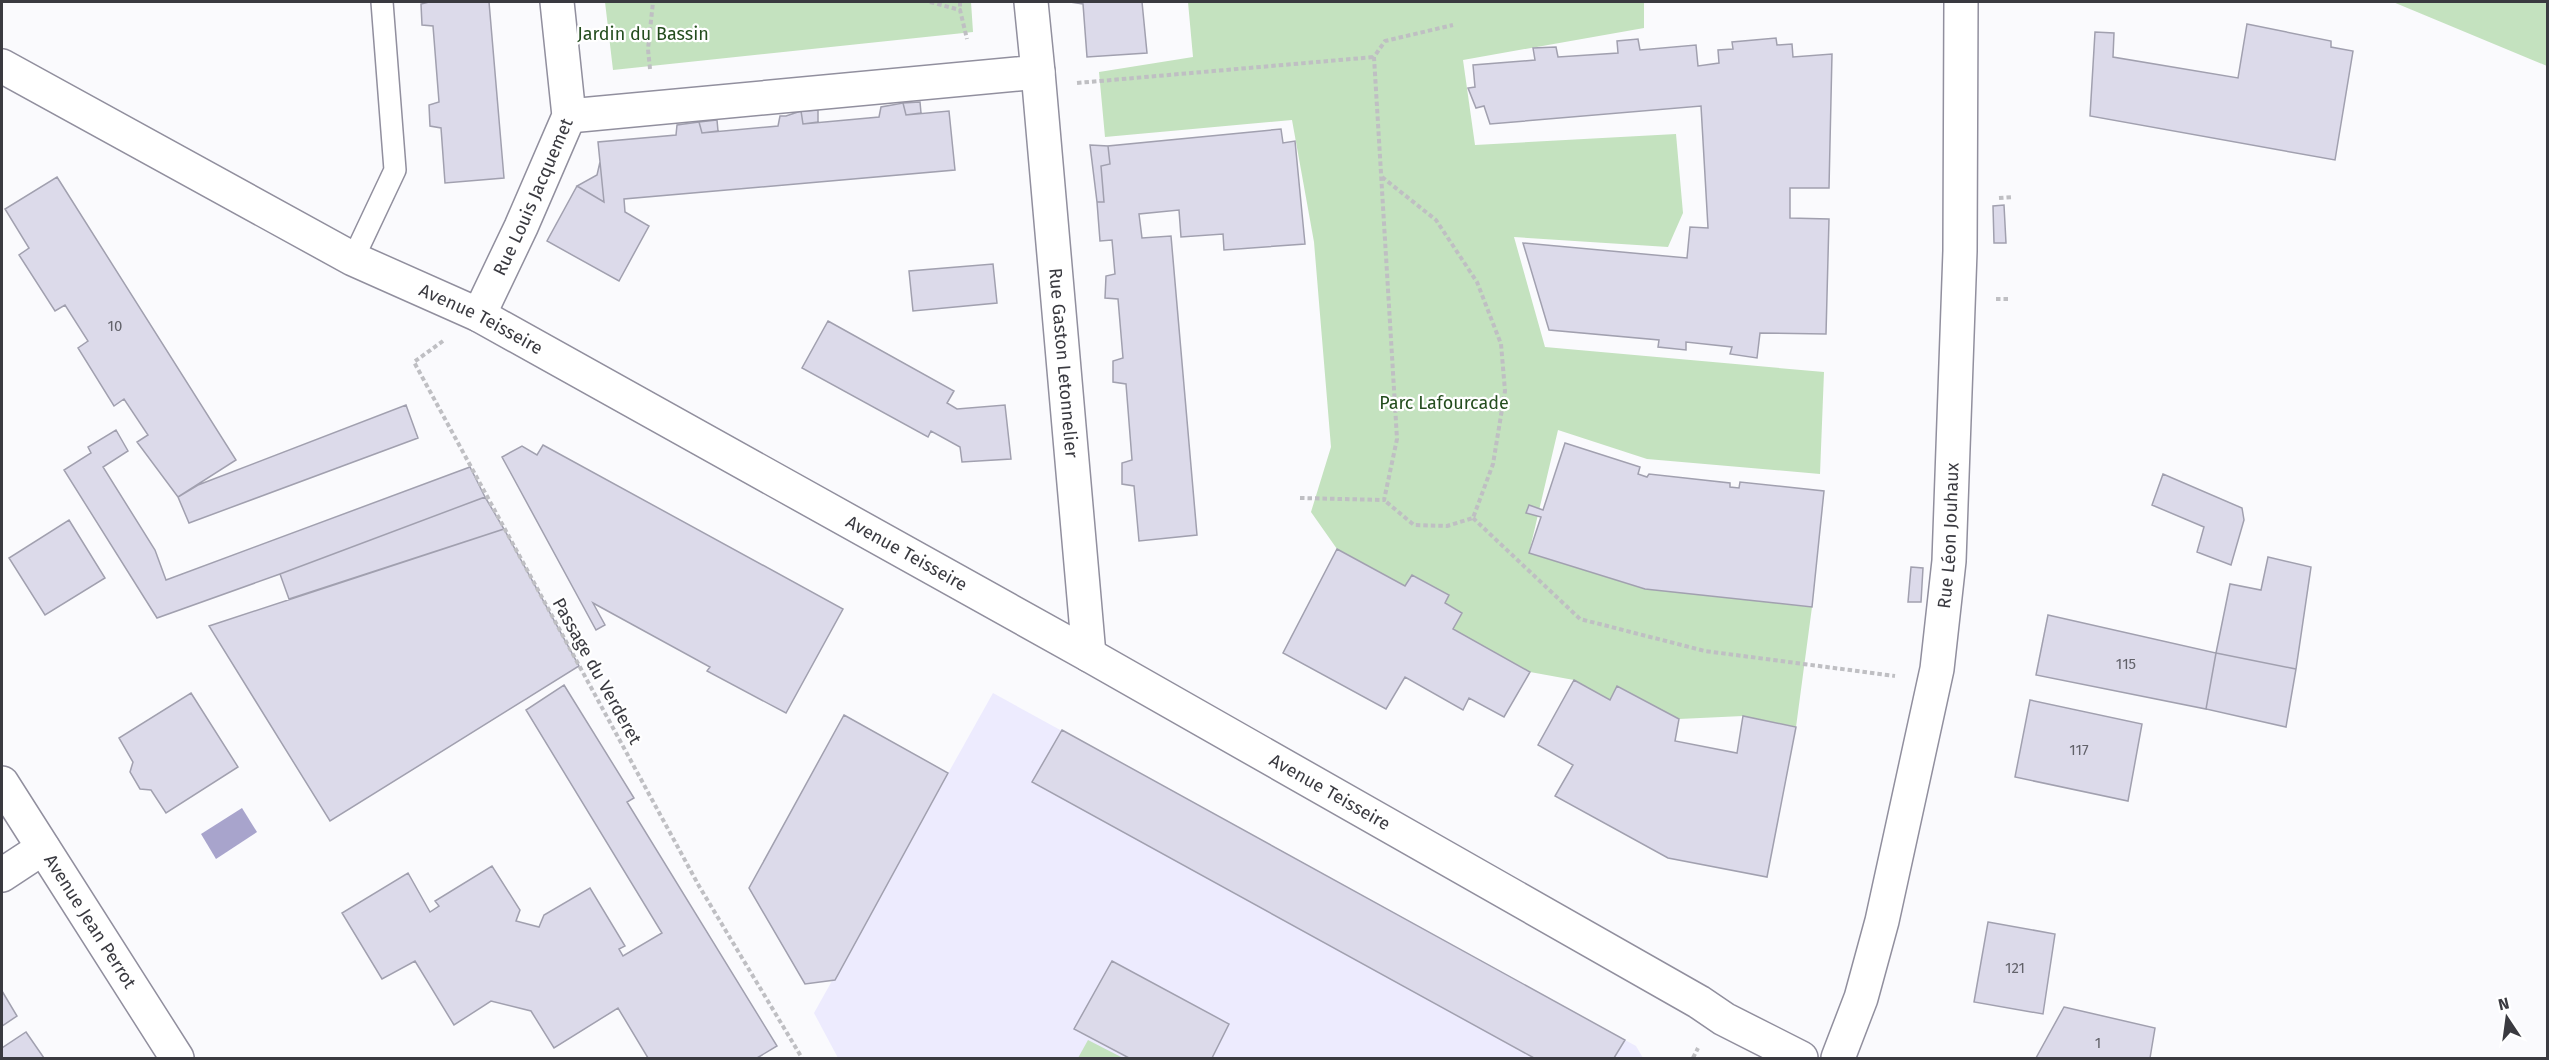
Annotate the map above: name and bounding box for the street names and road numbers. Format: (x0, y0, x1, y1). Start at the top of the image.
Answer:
street label: Rue Louis Jacquemet (488, 114, 578, 279)
street label: Rue Gaston Letonnelier (1044, 267, 1083, 459)
street label: Avenue Teisseire (416, 279, 547, 359)
street label: Rue Léon Jouhaux (1933, 462, 1963, 610)
street label: Avenue Teisseire (842, 511, 971, 596)
street label: Passage du Verderet (548, 594, 647, 748)
street label: Avenue Teisseire (1266, 749, 1394, 835)
street label: Avenue Jean Perrot (39, 850, 141, 993)

